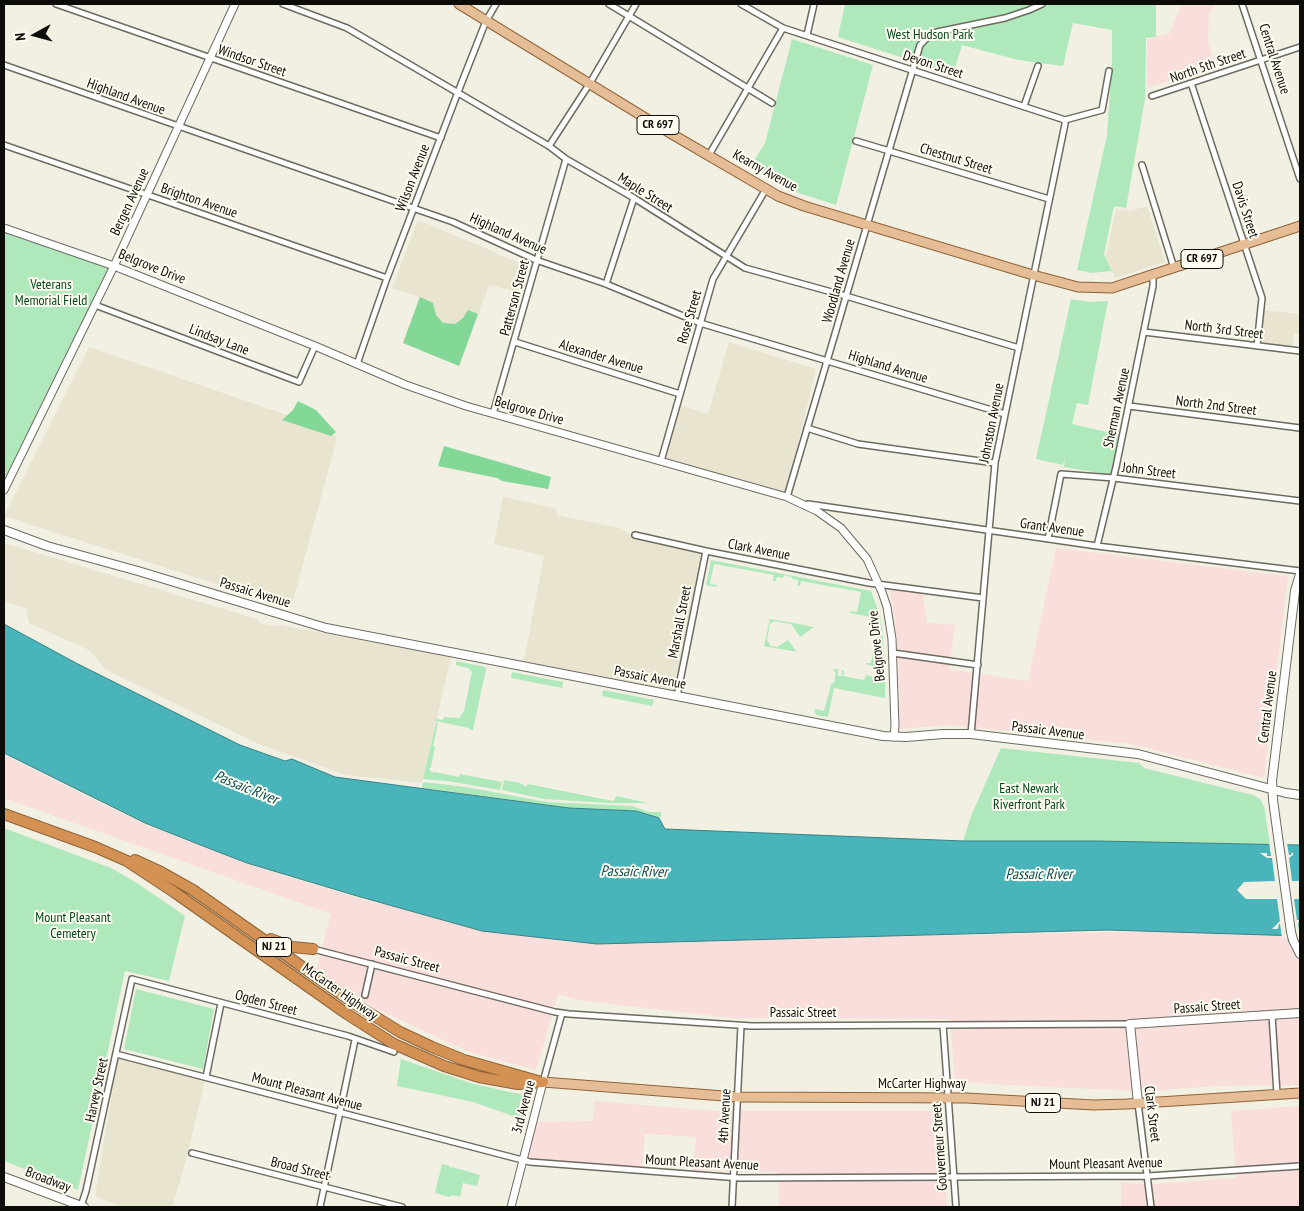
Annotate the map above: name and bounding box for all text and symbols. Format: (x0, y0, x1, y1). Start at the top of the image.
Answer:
north arrow (10, 10, 60, 60)
street label: Central Avenue (1255, 22, 1293, 96)
park label: West Hudson Park (887, 27, 973, 43)
text: N (11, 32, 30, 42)
street label: Windsor Street (216, 41, 288, 81)
street label: North 5th Street (1168, 45, 1248, 87)
street label: Devon Street (901, 47, 965, 83)
street label: Highland Avenue (85, 75, 167, 119)
road number: CR 697 (637, 116, 679, 134)
street label: Chestnut Street (918, 140, 994, 178)
street label: Wilson Avenue (392, 142, 434, 214)
street label: Kearny Avenue (730, 146, 800, 196)
street label: Bergen Avenue (107, 166, 153, 238)
street label: Maple Street (614, 170, 676, 216)
street label: Brighton Avenue (158, 180, 240, 222)
street label: Davis Street (1228, 180, 1262, 240)
street label: Highland Avenue (467, 210, 549, 258)
street label: Woodland Avenue (819, 237, 859, 325)
street label: Belgrove Drive (116, 246, 188, 288)
road number: CR 697 (1181, 250, 1223, 268)
street label: Patterson Street (497, 258, 533, 338)
park label: Veterans Memorial Field (15, 277, 87, 310)
street label: Rose Street (674, 288, 706, 346)
street label: North 3rd Street (1184, 317, 1264, 343)
street label: Lindsay Lane (187, 321, 251, 359)
street label: Alexander Avenue (557, 336, 645, 378)
street label: Highland Avenue (846, 347, 930, 387)
street label: Sherman Avenue (1100, 367, 1134, 449)
street label: Johnston Avenue (976, 382, 1008, 464)
street label: Belgrove Drive (493, 393, 565, 429)
street label: North 2nd Street (1175, 393, 1257, 419)
street label: John Street (1121, 459, 1177, 483)
street label: Grant Avenue (1019, 515, 1085, 541)
street label: Clark Avenue (727, 536, 791, 564)
street label: Passaic Avenue (218, 574, 292, 612)
street label: Marshall Street (665, 584, 695, 660)
street label: Belgrove Drive (865, 610, 889, 682)
street label: Passaic Avenue (613, 663, 687, 693)
street label: Central Avenue (1255, 670, 1281, 744)
street label: Passaic Avenue (1011, 718, 1085, 744)
water label: Passaic River (212, 767, 280, 809)
park label: East Newark Riverfront Park (993, 781, 1065, 814)
water label: Passaic River (600, 862, 668, 882)
water label: Passaic River (1006, 866, 1072, 884)
park label: Mount Pleasant Cemetery (35, 910, 111, 942)
road number: NJ 21 (256, 938, 292, 956)
street label: Passaic Street (373, 943, 441, 977)
street label: McCarter Highway (299, 960, 381, 1024)
street label: Ogden Street (233, 987, 299, 1019)
street label: Passaic Street (1173, 996, 1241, 1018)
street label: Passaic Street (770, 1005, 836, 1021)
street label: Harvey Street (82, 1056, 112, 1124)
street label: Mount Pleasant Avenue (250, 1069, 364, 1115)
street label: McCarter Highway (878, 1076, 966, 1092)
street label: 3rd Avenue (509, 1078, 539, 1136)
street label: Clark Street (1140, 1085, 1164, 1143)
street label: 4th Avenue (715, 1088, 735, 1144)
road number: NJ 21 (1026, 1094, 1060, 1112)
street label: Gouverneur Street (929, 1103, 951, 1191)
street label: Mount Pleasant Avenue (645, 1152, 759, 1174)
street label: Broad Street (269, 1154, 331, 1184)
street label: Mount Pleasant Avenue (1049, 1155, 1163, 1173)
street label: Broadway (23, 1164, 73, 1196)

